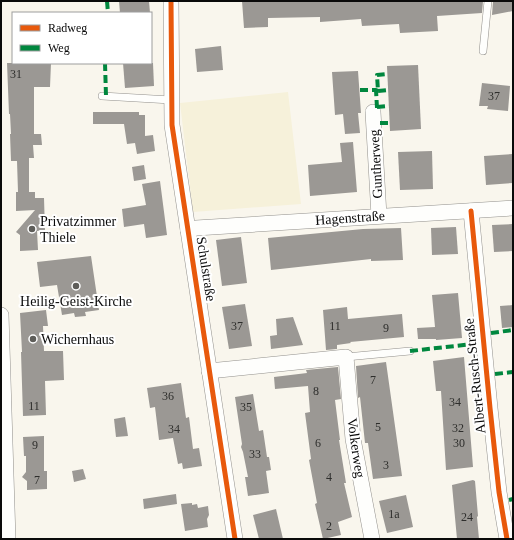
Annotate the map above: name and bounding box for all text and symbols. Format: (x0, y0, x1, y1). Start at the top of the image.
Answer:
legend (12, 12, 152, 64)
text: Radweg (48, 21, 87, 35)
text: Weg (48, 41, 70, 55)
house number: 31 (10, 67, 22, 81)
house number: 37 (488, 89, 500, 103)
street label: Guntherweg (367, 129, 385, 199)
street label: Hagenstraße (315, 208, 385, 228)
place label: Privatzimmer Thiele (40, 214, 117, 245)
marker: Privatzimmer Thiele (27, 224, 37, 234)
street label: Schulstraße (193, 236, 219, 302)
marker: Heilig-Geist-Kirche (71, 281, 81, 291)
place label: Heilig-Geist-Kirche (20, 294, 132, 309)
street label: Albert-Rusch-Straße (461, 318, 489, 434)
house number: 37 (231, 319, 243, 333)
house number: 11 (329, 319, 341, 333)
house number: 9 (383, 321, 389, 335)
place label: Wichernhaus (41, 332, 114, 347)
marker: Wichernhaus (28, 334, 38, 344)
house number: 7 (370, 373, 376, 387)
house number: 8 (313, 384, 319, 398)
house number: 36 (162, 389, 174, 403)
house number: 34 (449, 395, 461, 409)
house number: 11 (28, 399, 40, 413)
house number: 35 (240, 400, 252, 414)
street label: Volkerweg (344, 417, 368, 479)
house number: 5 (375, 420, 381, 434)
house number: 32 (452, 421, 464, 435)
house number: 34 (168, 422, 180, 436)
house number: 6 (315, 436, 321, 450)
house number: 30 (453, 436, 465, 450)
house number: 9 (32, 438, 38, 452)
house number: 33 (249, 447, 261, 461)
house number: 3 (383, 458, 389, 472)
house number: 4 (326, 470, 332, 484)
house number: 7 (34, 473, 40, 487)
house number: 1a (388, 507, 400, 521)
house number: 24 (461, 510, 473, 524)
house number: 2 (326, 519, 332, 533)

